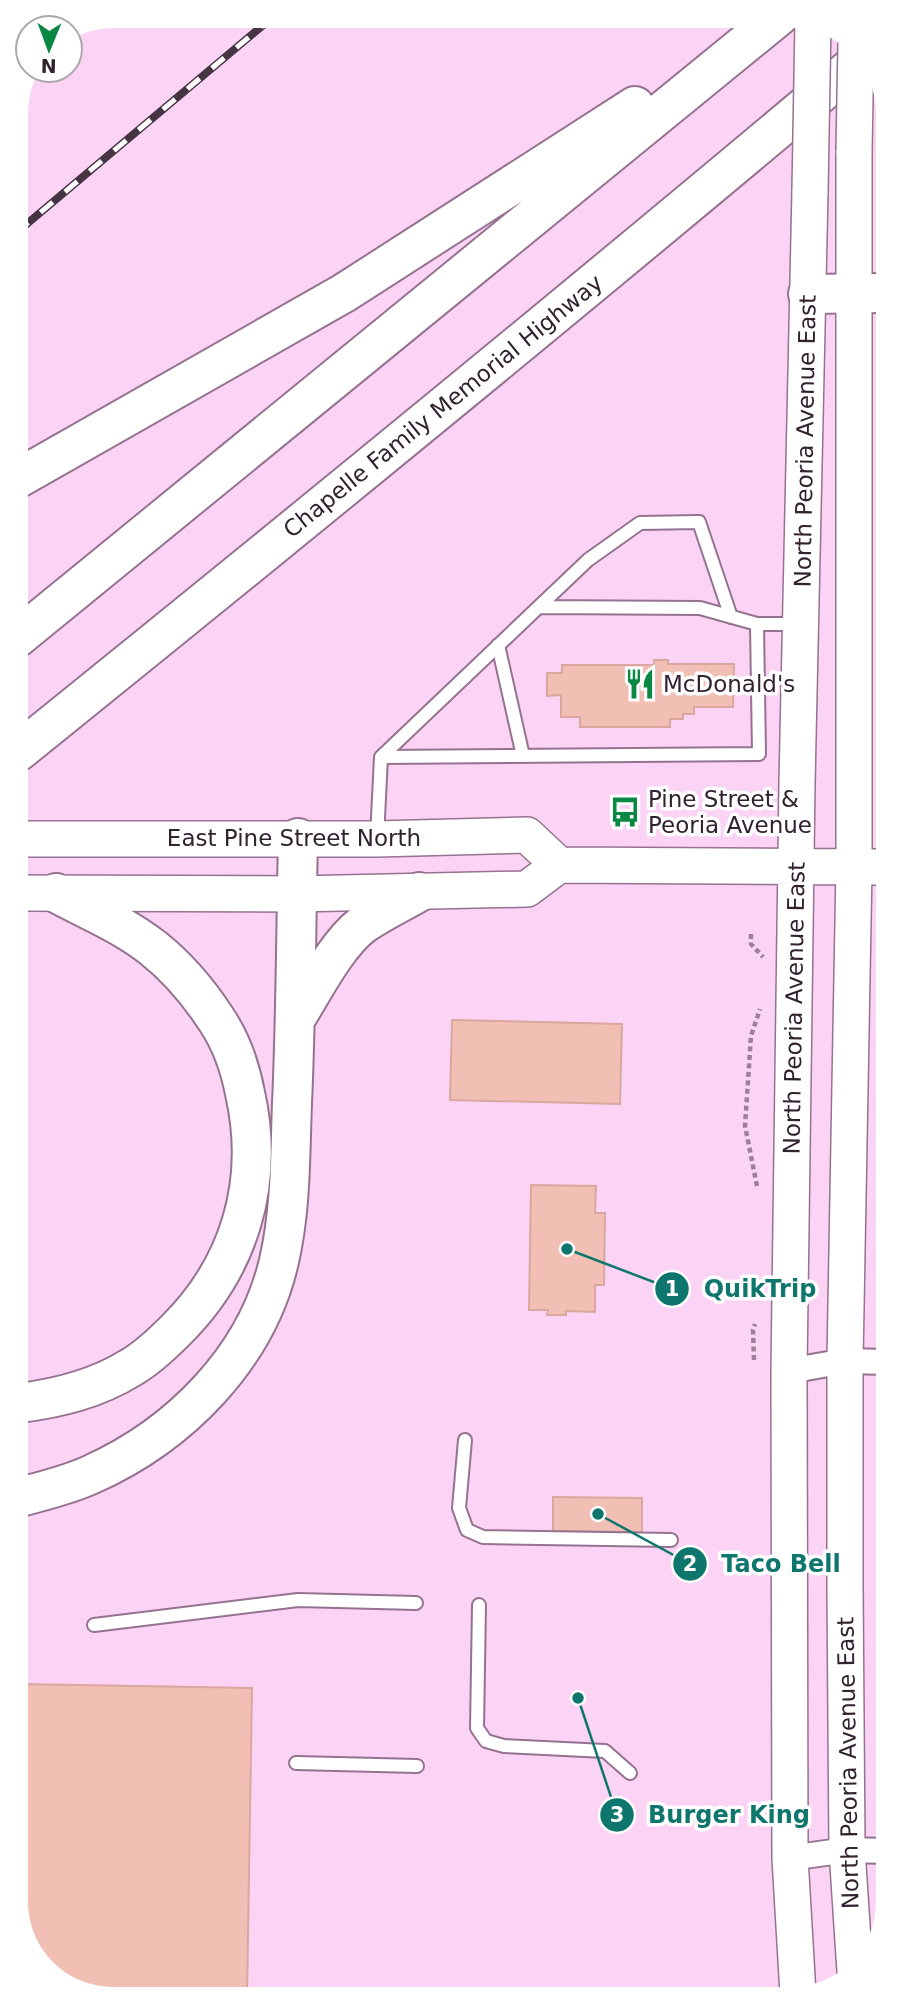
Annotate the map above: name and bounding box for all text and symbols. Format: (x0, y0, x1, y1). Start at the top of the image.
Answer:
north arrow (14, 14, 84, 84)
text: N (41, 55, 57, 77)
street label: Chapelle Family Memorial Highway (278, 269, 608, 543)
street label: North Peoria Avenue East (789, 295, 821, 587)
restaurant icon: McDonald's (623, 667, 657, 701)
place label: McDonald's (663, 671, 795, 697)
place label: Pine Street & Peoria Avenue (648, 786, 812, 838)
bus stop icon: Pine Street & Peoria Avenue (608, 795, 642, 829)
street label: East Pine Street North (167, 825, 421, 851)
street label: North Peoria Avenue East (778, 862, 810, 1154)
callout: QuikTrip (654, 1266, 830, 1311)
text: QuikTrip (704, 1275, 816, 1303)
text: 1 (665, 1277, 679, 1301)
callout: Taco Bell (673, 1542, 855, 1587)
text: Taco Bell (721, 1550, 841, 1578)
text: 2 (683, 1552, 697, 1576)
street label: North Peoria Avenue East (832, 1617, 864, 1909)
callout: Burger King (599, 1792, 824, 1837)
text: Burger King (648, 1801, 810, 1829)
text: 3 (610, 1803, 624, 1827)

